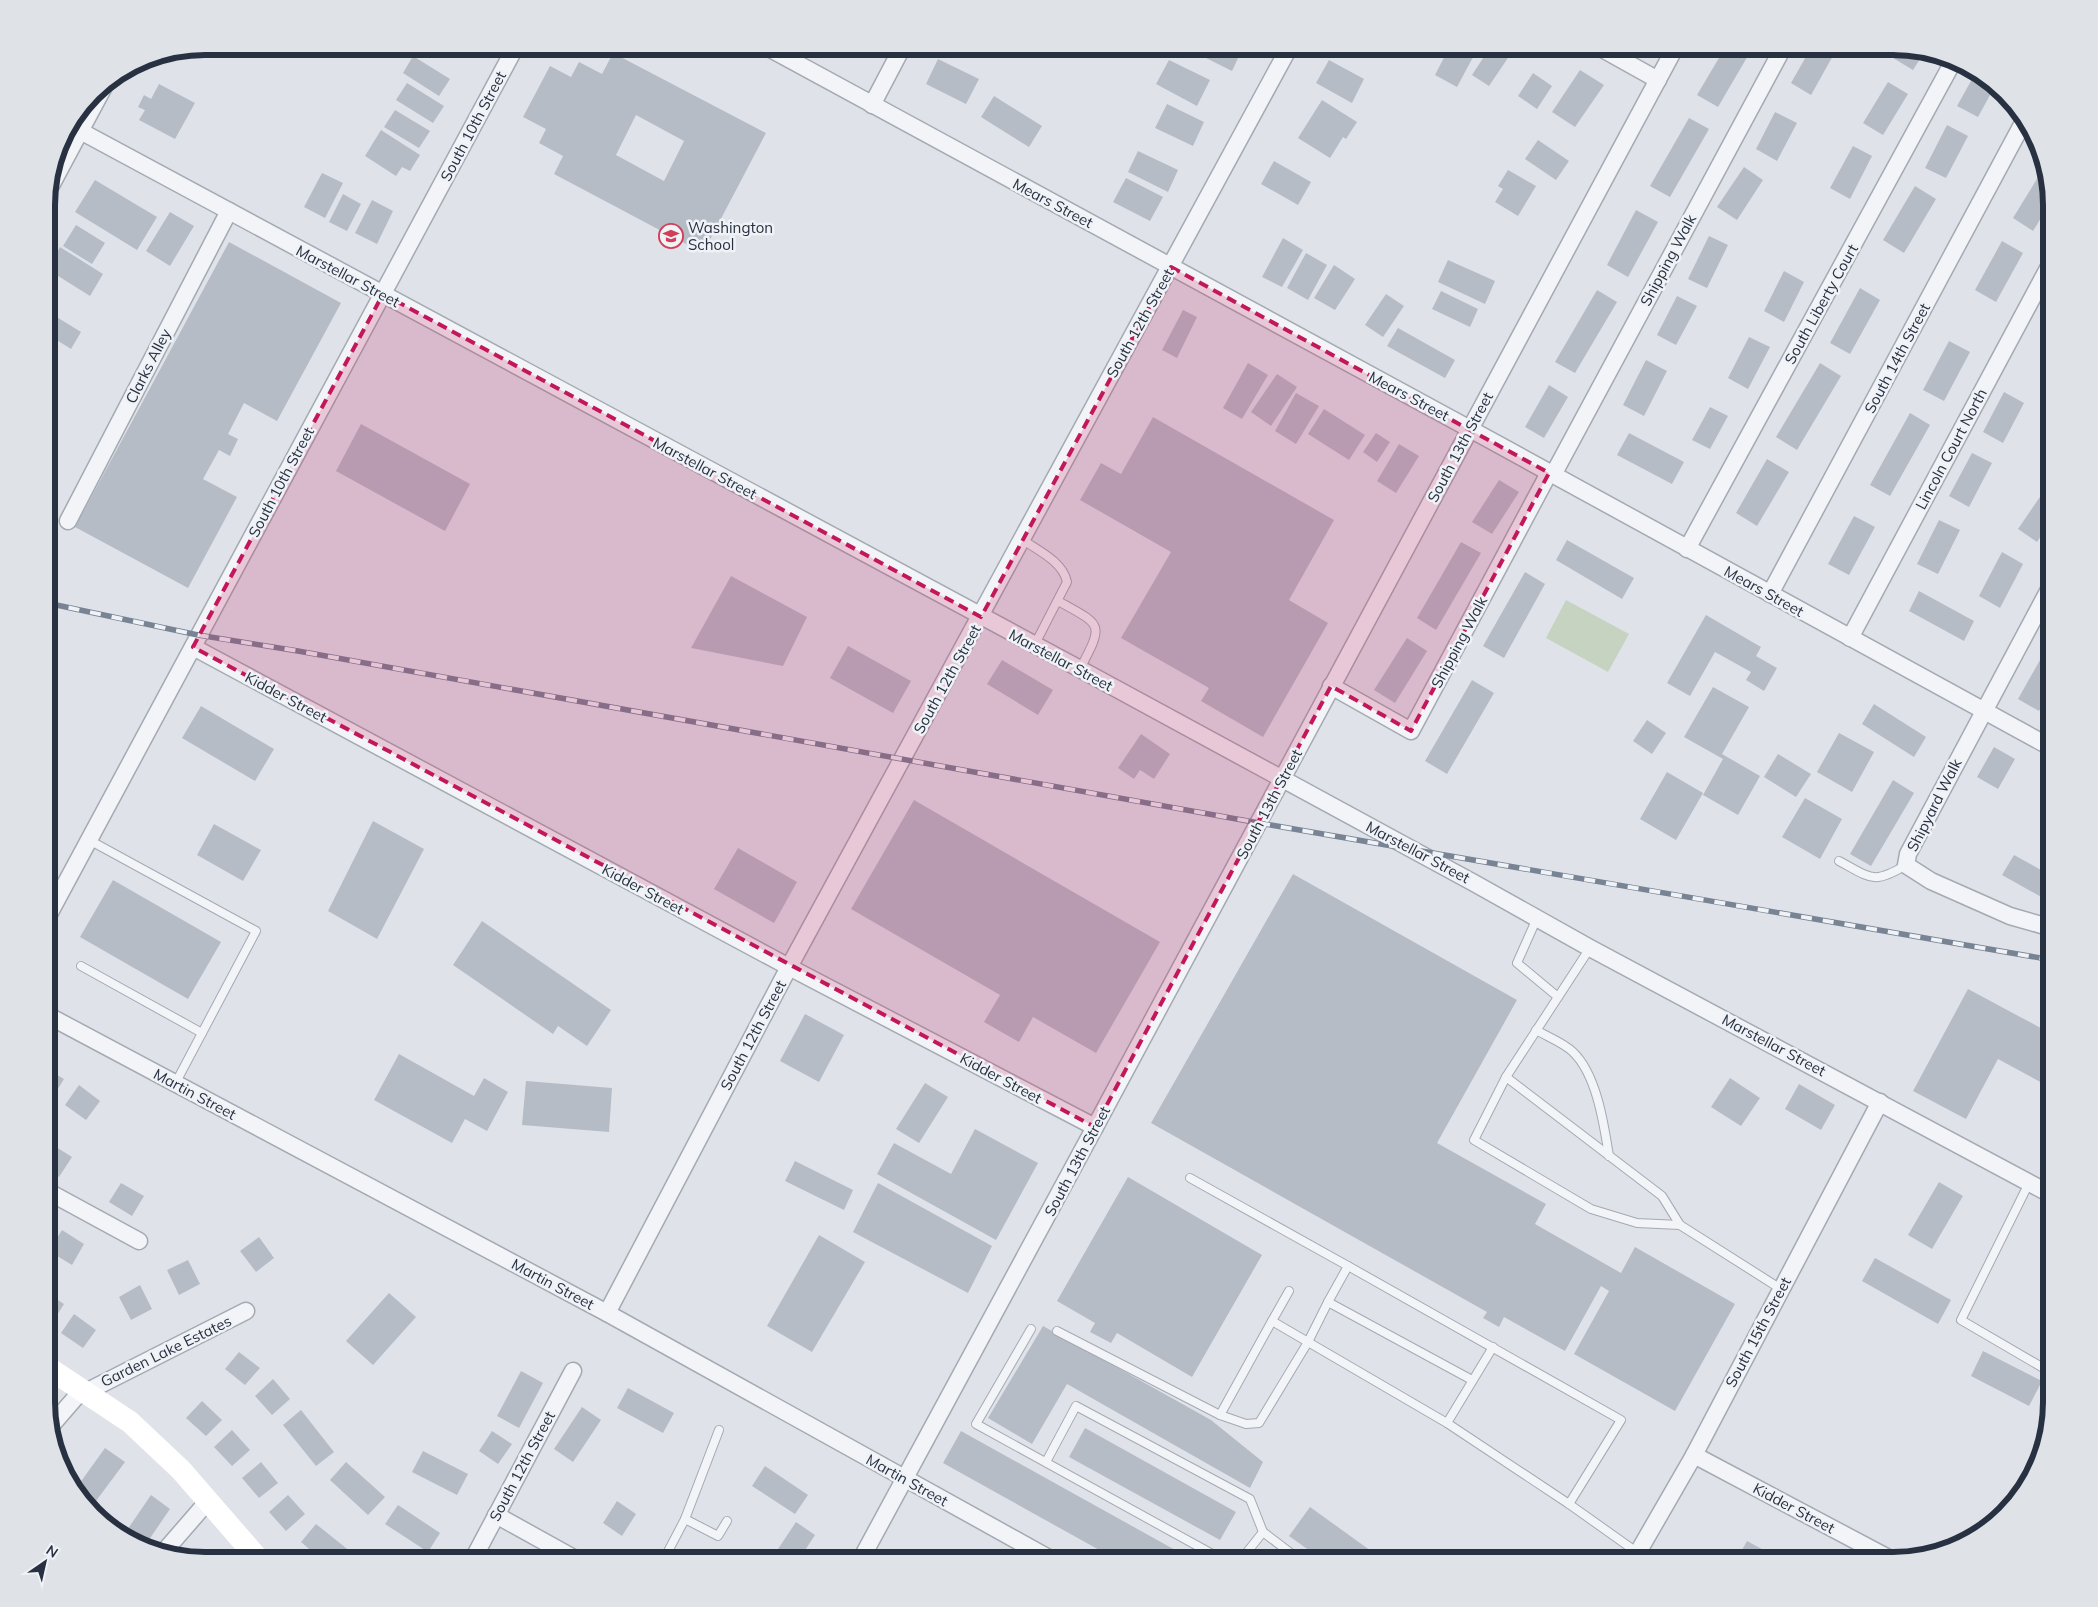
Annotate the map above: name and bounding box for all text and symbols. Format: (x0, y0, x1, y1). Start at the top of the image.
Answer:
street label: South 10th Street (436, 68, 510, 184)
street label: Mears Street (1010, 174, 1096, 232)
street label: Shipping Walk (1636, 211, 1700, 309)
place label: Washington School (688, 218, 773, 254)
school or university icon: Washington School (658, 223, 684, 249)
street label: Marstellar Street (293, 241, 403, 311)
street label: South Liberty Court (1780, 241, 1862, 367)
street label: South 12th Street (1102, 265, 1178, 381)
street label: South 14th Street (1860, 300, 1934, 416)
street label: Clarks Alley (121, 325, 175, 407)
street label: Mears Street (1366, 367, 1452, 425)
street label: Lincoln Court North (1911, 385, 1991, 513)
street label: South 13th Street (1423, 389, 1497, 505)
street label: South 10th Street (244, 424, 318, 540)
street label: Marstellar Street (650, 433, 760, 503)
street label: Mears Street (1721, 561, 1807, 621)
street label: Shipping Walk (1427, 593, 1491, 691)
street label: South 12th Street (909, 621, 985, 737)
street label: Marstellar Street (1006, 625, 1116, 695)
street label: Kidder Street (242, 667, 330, 727)
street label: South 13th Street (1232, 746, 1306, 862)
street label: Shipyard Walk (1902, 755, 1966, 855)
street label: Marstellar Street (1363, 817, 1473, 887)
street label: Kidder Street (599, 859, 687, 919)
street label: South 12th Street (716, 977, 790, 1093)
street label: Marstellar Street (1719, 1010, 1829, 1080)
street label: Kidder Street (957, 1048, 1045, 1108)
street label: Martin Street (150, 1064, 240, 1124)
street label: South 13th Street (1040, 1103, 1114, 1219)
street label: Martin Street (508, 1254, 598, 1314)
street label: South 15th Street (1721, 1274, 1795, 1390)
street label: Garden Lake Estates (98, 1311, 234, 1391)
street label: South 12th Street (485, 1408, 559, 1524)
street label: Martin Street (863, 1450, 951, 1510)
street label: Kidder Street (1750, 1478, 1838, 1538)
north arrow (20, 1537, 70, 1587)
text: N (43, 1541, 62, 1562)

